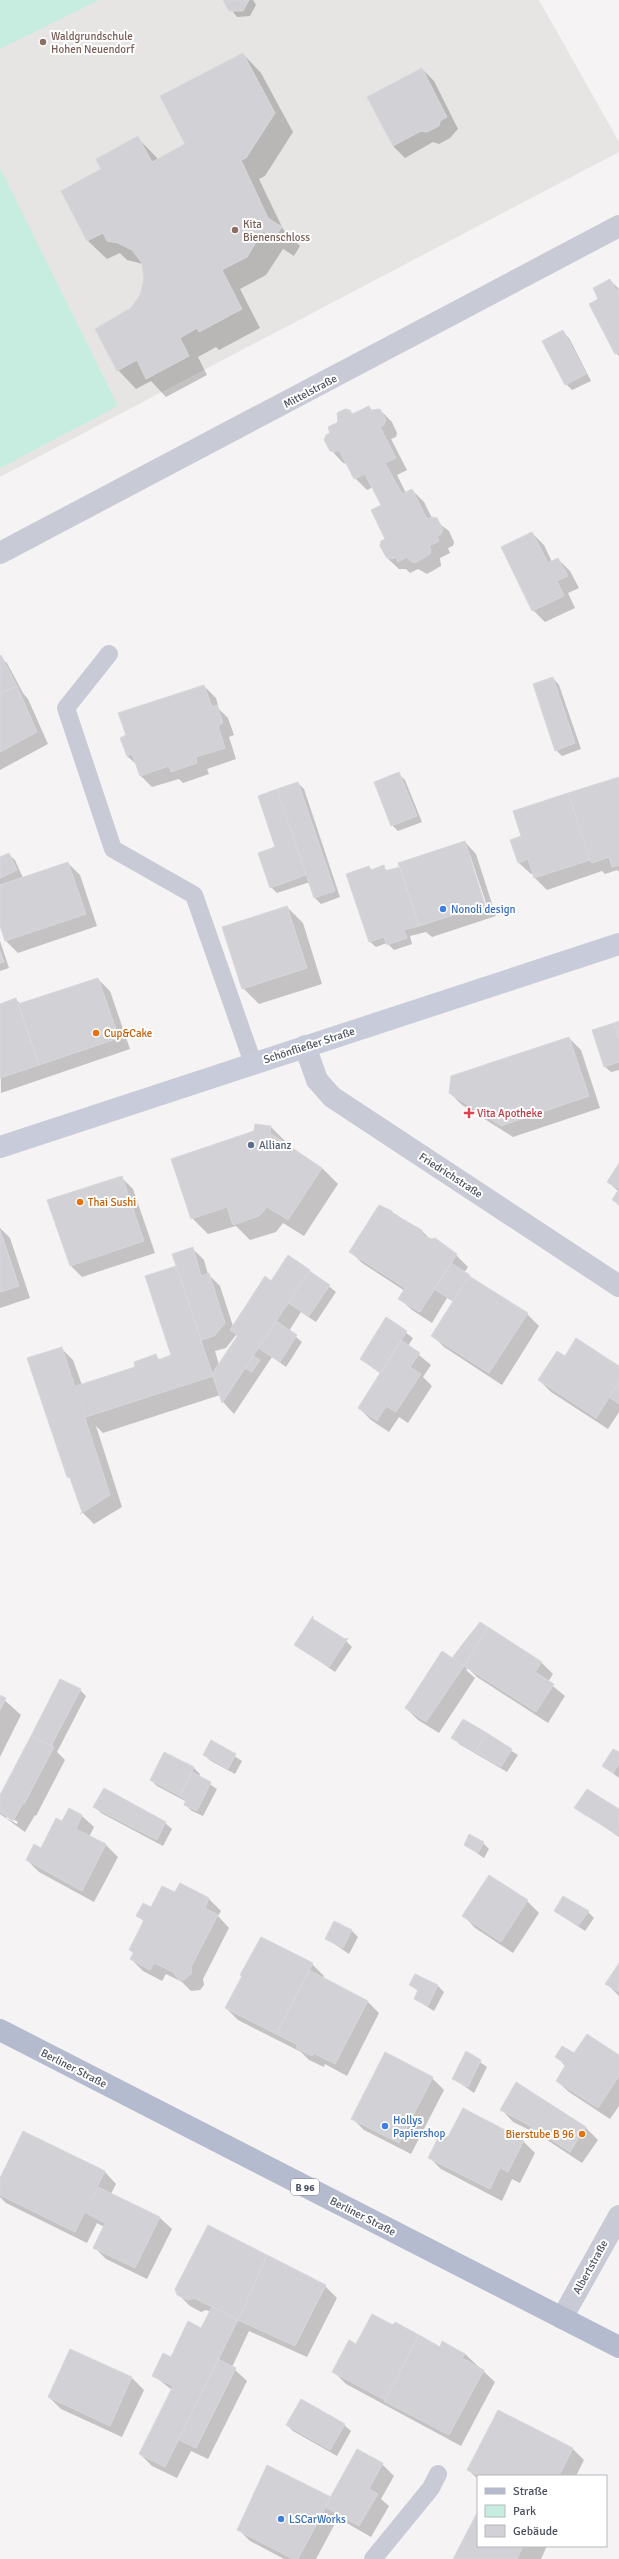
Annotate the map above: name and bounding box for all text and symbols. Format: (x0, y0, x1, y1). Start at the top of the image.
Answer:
place label: Waldgrundschule Hohen Neuendorf (51, 30, 135, 56)
marker: Waldgrundschule Hohen Neuendorf (38, 37, 48, 47)
place label: Kita Bienenschloss (243, 218, 310, 244)
marker: Kita Bienenschloss (230, 225, 240, 235)
street label: Mittelstraße (281, 372, 339, 411)
place label: Nonoli design (451, 903, 515, 916)
marker: Nonoli design (438, 904, 448, 914)
street label: Schönfließer Straße (262, 1025, 356, 1066)
place label: Cup&Cake (104, 1027, 152, 1040)
marker: Cup&Cake (91, 1028, 101, 1038)
place label: Vita Apotheke (477, 1107, 542, 1120)
marker: Vita Apotheke (464, 1108, 474, 1118)
place label: Allianz (259, 1139, 291, 1152)
marker: Allianz (246, 1140, 256, 1150)
street label: Friedrichstraße (417, 1150, 485, 1201)
place label: Thai Sushi (88, 1196, 136, 1209)
marker: Thai Sushi (75, 1197, 85, 1207)
street label: Berliner Straße (39, 2046, 109, 2091)
place label: Hollys Papiershop (393, 2114, 445, 2140)
marker: Hollys Papiershop (380, 2121, 390, 2131)
place label: Bierstube B 96 (505, 2128, 574, 2141)
marker: Bierstube B 96 (577, 2129, 587, 2139)
road number: B 96 (291, 2179, 319, 2195)
street label: Berliner Straße (328, 2194, 398, 2239)
street label: Albertstraße (570, 2238, 611, 2297)
legend (477, 2475, 607, 2547)
text: Straße (513, 2484, 548, 2499)
text: Park (513, 2504, 536, 2519)
place label: LSCarWorks (289, 2513, 346, 2526)
marker: LSCarWorks (276, 2514, 286, 2524)
text: Gebäude (513, 2524, 558, 2539)

